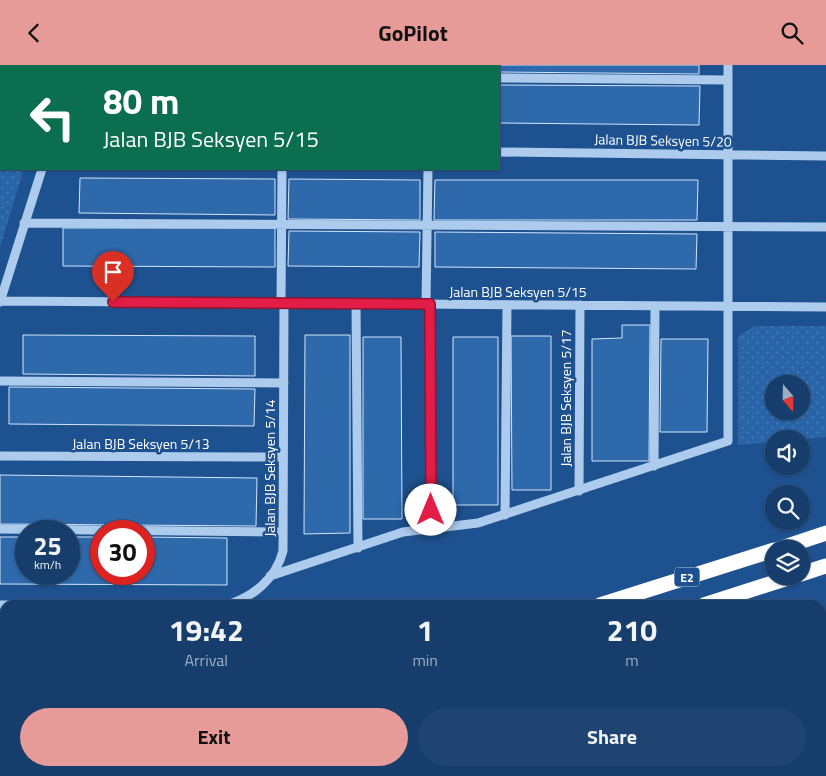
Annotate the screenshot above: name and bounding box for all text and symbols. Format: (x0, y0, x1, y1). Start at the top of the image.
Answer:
text: GoPilot (378, 16, 448, 50)
icon: back (20, 19, 48, 47)
icon: search (778, 19, 806, 47)
text: 80 m (103, 74, 179, 128)
icon: left (20, 85, 85, 150)
text: Jalan BJB Seksyen 5/15 (103, 122, 319, 156)
street label: Jalan BJB Seksyen 5/20 (594, 128, 732, 152)
pin (92, 251, 134, 302)
icon: arrive (99, 258, 127, 286)
street label: Jalan BJB Seksyen 5/15 (449, 281, 587, 302)
street label: Jalan BJB Seksyen 5/17 (555, 329, 576, 467)
north arrow (765, 375, 810, 420)
map controls (765, 375, 810, 585)
street label: Jalan BJB Seksyen 5/14 (259, 399, 280, 537)
button: sound (765, 430, 810, 475)
street label: Jalan BJB Seksyen 5/13 (72, 433, 210, 454)
position arrow (404, 483, 456, 535)
button: search (765, 485, 810, 530)
speed limit sign: 30 (90, 520, 155, 585)
text: 25 (33, 527, 62, 565)
button: layers (765, 540, 810, 585)
text: km/h (34, 555, 61, 574)
road number: E2 (674, 567, 700, 587)
text: 19:42 (169, 607, 244, 653)
text: 1 (417, 607, 434, 653)
text: 210 (607, 607, 657, 653)
text: Arrival (185, 648, 228, 672)
text: min (412, 648, 438, 672)
text: m (625, 648, 639, 672)
button: Exit (20, 708, 408, 766)
button: Share (418, 708, 806, 766)

